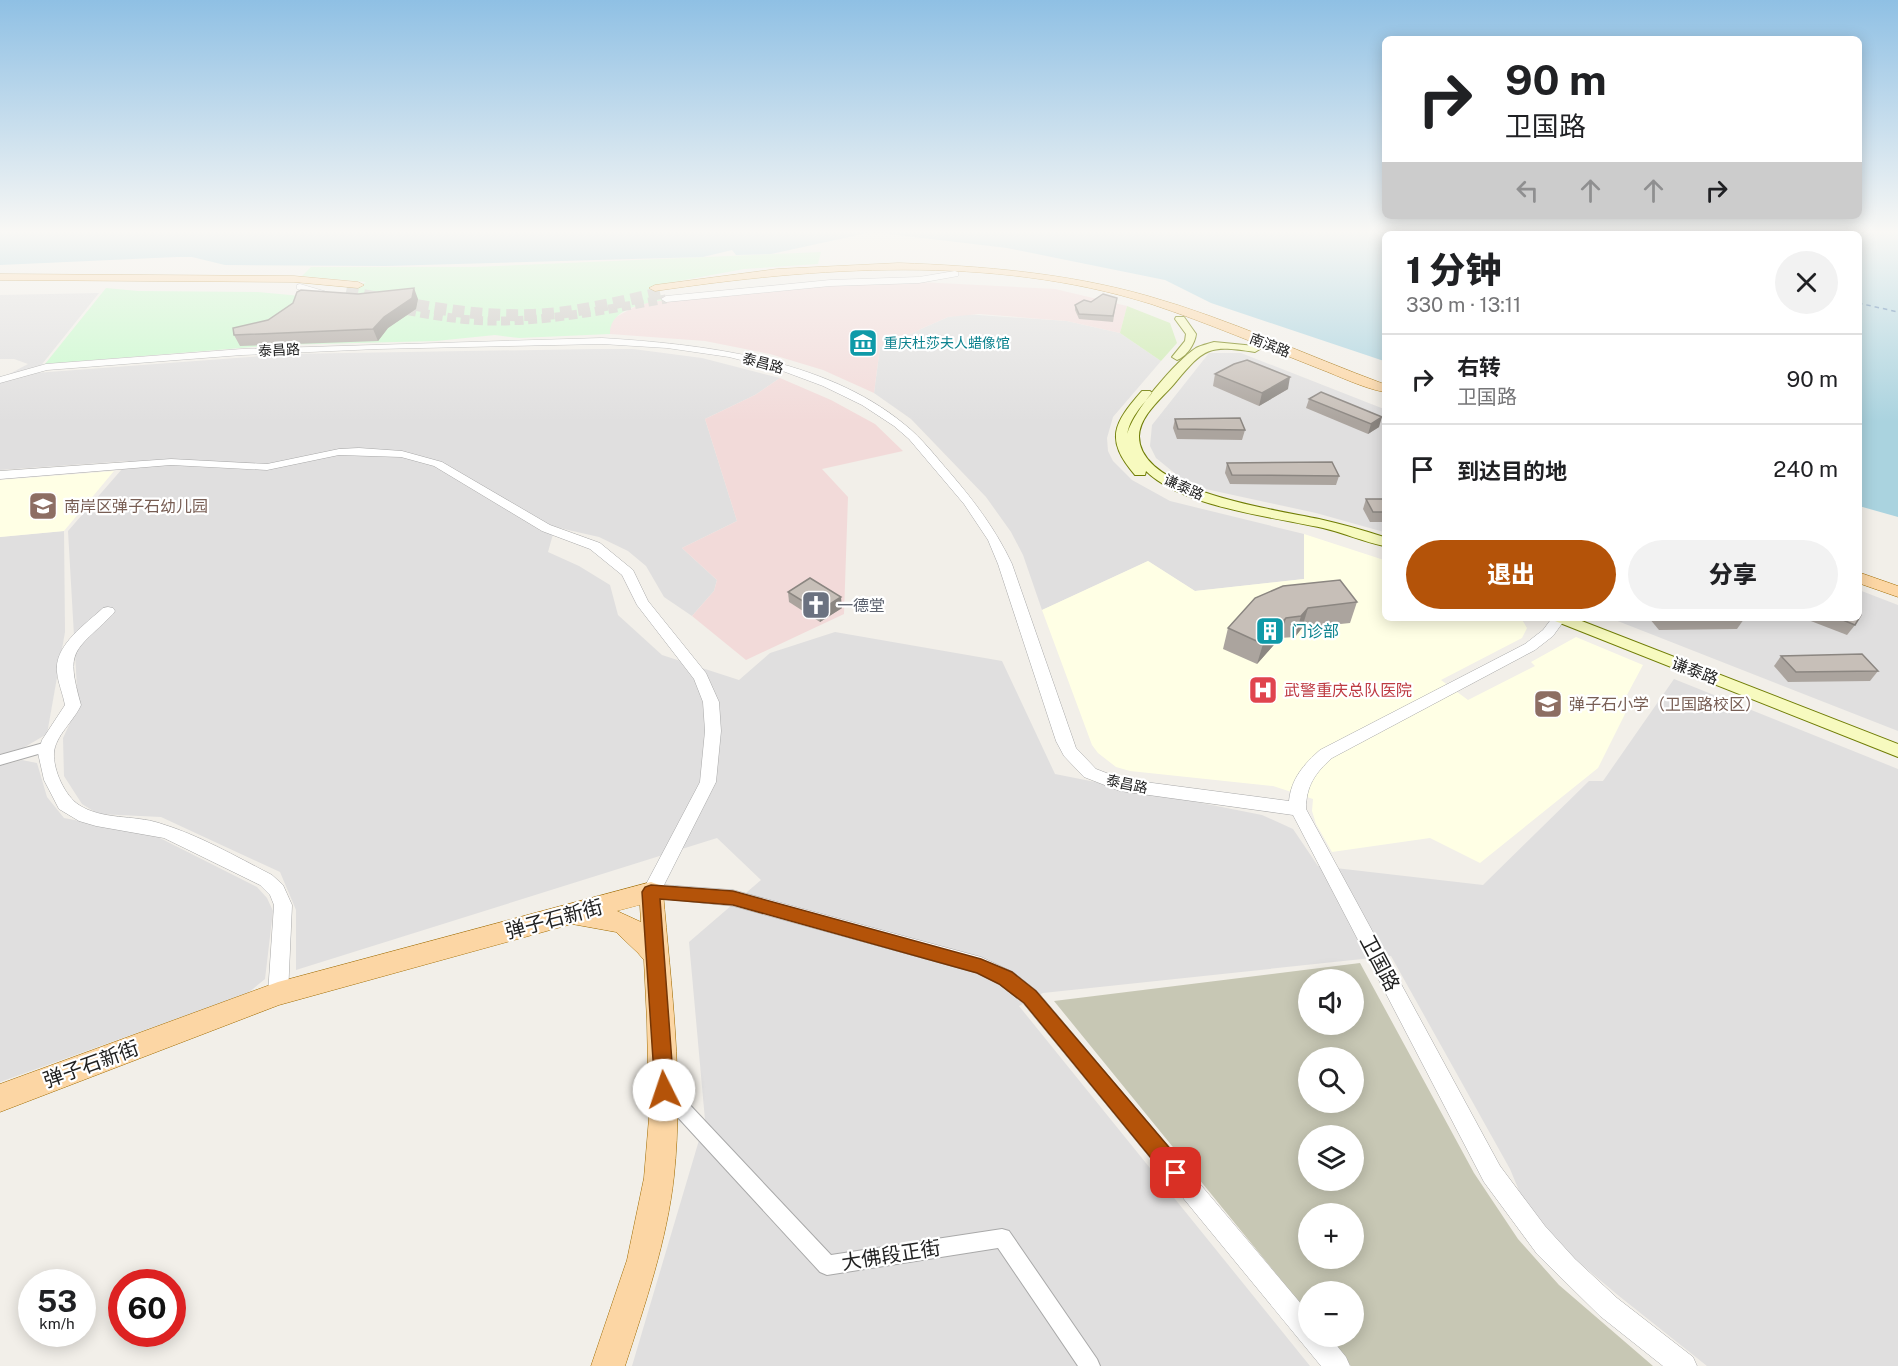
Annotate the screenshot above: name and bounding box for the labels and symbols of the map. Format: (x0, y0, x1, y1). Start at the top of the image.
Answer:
museum icon: 重庆杜莎夫人蜡像馆 (847, 327, 879, 359)
street label: 南滨路 (1248, 330, 1292, 360)
place label: 重庆杜莎夫人蜡像馆 (884, 335, 1010, 351)
street label: 泰昌路 (258, 341, 300, 359)
street label: 泰昌路 (741, 350, 785, 376)
street label: 谦泰路 (1162, 471, 1206, 503)
school or university icon: 南岸区弹子石幼儿园 (27, 490, 59, 522)
place label: 南岸区弹子石幼儿园 (64, 497, 208, 516)
church icon: 一德堂 (800, 589, 832, 621)
place label: 一德堂 (837, 596, 885, 615)
building icon: 门诊部 (1254, 615, 1286, 647)
place label: 门诊部 (1291, 622, 1339, 641)
street label: 谦泰路 (1669, 654, 1721, 688)
hospital icon: 武警重庆总队医院 (1247, 674, 1279, 706)
place label: 武警重庆总队医院 (1284, 681, 1412, 700)
school or university icon: 弹子石小学（卫国路校区） (1532, 688, 1564, 720)
place label: 弹子石小学（卫国路校区） (1569, 695, 1761, 714)
street label: 泰昌路 (1105, 772, 1149, 796)
street label: 弹子石新街 (503, 894, 605, 944)
street label: 卫国路 (1355, 931, 1405, 995)
street label: 弹子石新街 (40, 1036, 142, 1092)
position arrow (632, 1058, 696, 1122)
pin (1150, 1147, 1201, 1198)
street label: 大佛段正街 (840, 1235, 942, 1275)
speed limit sign: 60 (108, 1269, 186, 1347)

